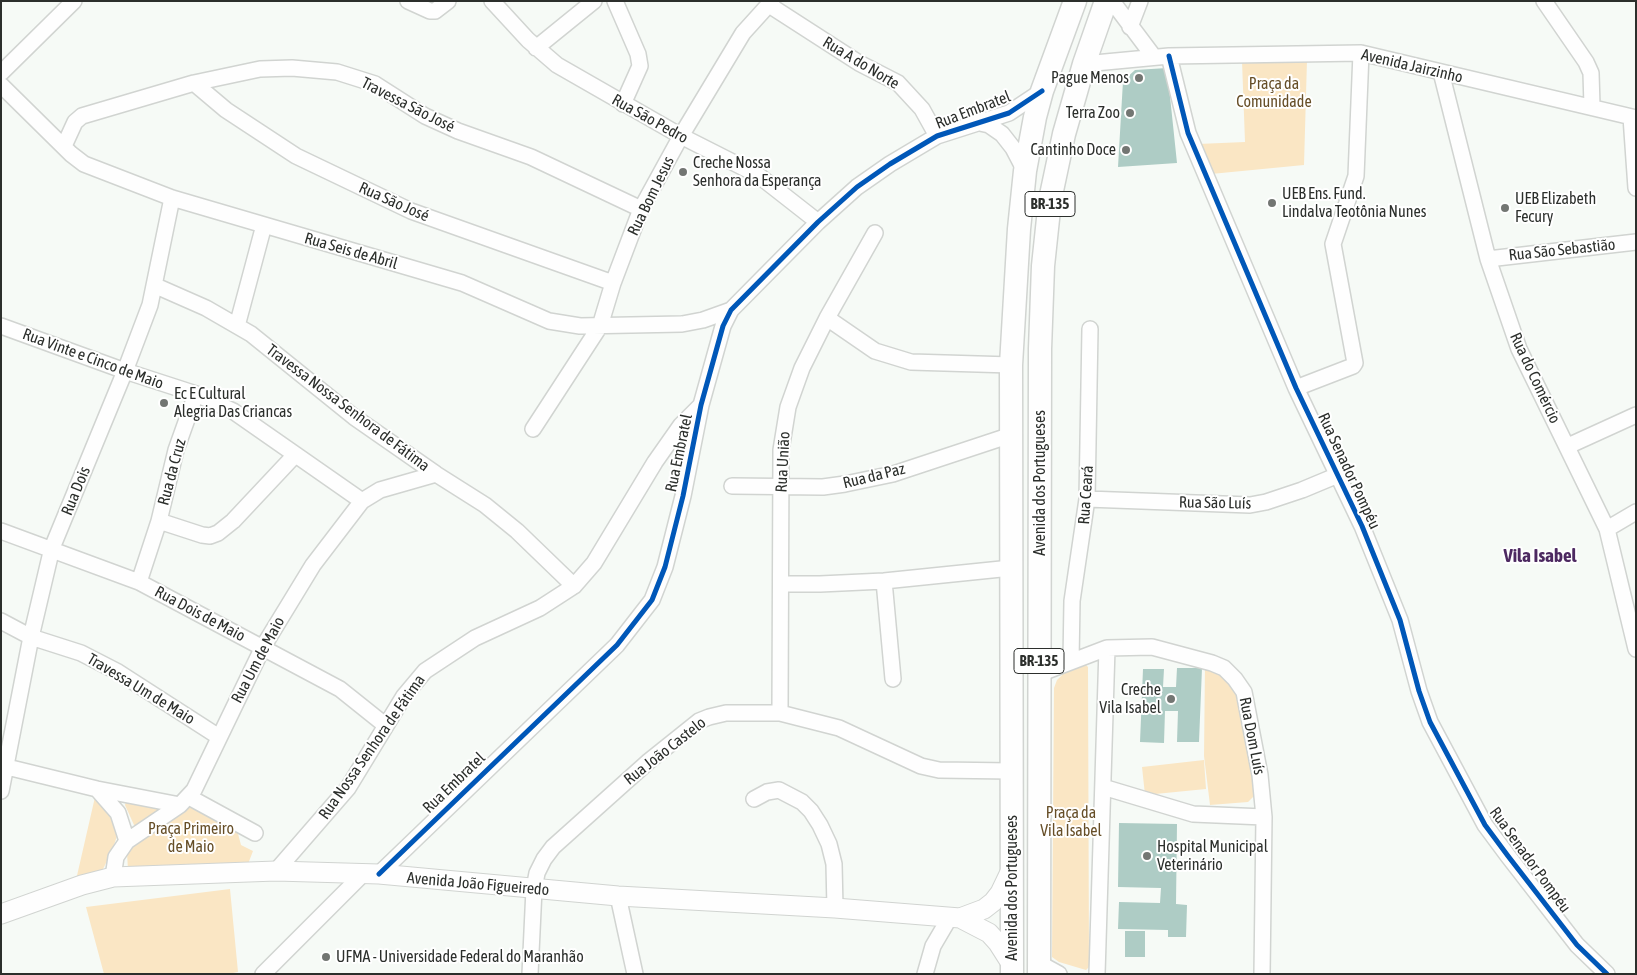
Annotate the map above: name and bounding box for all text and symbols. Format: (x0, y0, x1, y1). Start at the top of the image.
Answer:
street label: Rua A do Norte (819, 33, 903, 93)
street label: Avenida Jairzinho (1359, 45, 1465, 87)
place label: Pague Menos (1051, 68, 1129, 88)
marker: Pague Menos (1133, 72, 1145, 84)
street label: Travessa São José (358, 73, 458, 137)
park label: Praça da Comunidade (1236, 74, 1312, 112)
street label: Rua Embratel (933, 87, 1013, 133)
street label: Rua São Pedro (609, 90, 691, 148)
place label: Terra Zoo (1066, 103, 1120, 123)
marker: Terra Zoo (1124, 107, 1136, 119)
place label: Cantinho Doce (1030, 140, 1116, 160)
marker: Cantinho Doce (1120, 144, 1132, 156)
street label: Rua Bom Jesus (624, 153, 678, 239)
place label: Creche Nossa Senhora da Esperança (693, 153, 822, 191)
marker: Creche Nossa Senhora da Esperança (677, 166, 689, 178)
street label: Rua São José (356, 178, 432, 226)
place label: UEB Ens. Fund. Lindalva Teotônia Nunes (1282, 184, 1426, 222)
place label: UEB Elizabeth Fecury (1515, 189, 1596, 227)
road number: BR-135 (1025, 192, 1075, 216)
marker: UEB Ens. Fund. Lindalva Teotônia Nunes (1266, 197, 1278, 209)
marker: UEB Elizabeth Fecury (1499, 202, 1511, 214)
street label: Rua Seis de Abril (302, 229, 400, 273)
street label: Rua São Sebastião (1508, 235, 1616, 265)
street label: Rua Vinte e Cinco de Maio (20, 325, 166, 393)
street label: Rua do Comércio (1506, 330, 1564, 426)
street label: Travessa Nossa Senhora de Fátima (263, 340, 433, 476)
place label: Ec E Cultural Alegria Das Criancas (174, 384, 292, 422)
marker: Ec E Cultural Alegria Das Criancas (158, 397, 170, 409)
street label: Avenida dos Portugueses (1030, 410, 1050, 556)
street label: Rua Senador Pompéu (1314, 410, 1384, 532)
street label: Rua Embratel (661, 412, 697, 494)
street label: Rua União (772, 431, 794, 493)
street label: Rua da Cruz (154, 437, 190, 507)
street label: Rua da Paz (841, 459, 907, 493)
street label: Rua Dois (58, 464, 94, 518)
street label: Rua Ceará (1074, 465, 1098, 525)
street label: Rua São Luís (1179, 493, 1251, 513)
district label: Vila Isabel (1503, 545, 1577, 567)
street label: Rua Dois de Maio (151, 582, 249, 646)
street label: Rua Um de Maio (227, 614, 289, 706)
road number: BR-135 (1014, 648, 1064, 674)
street label: Travessa Um de Maio (84, 649, 198, 729)
street label: Rua Nossa Senhora de Fátima (315, 671, 429, 823)
place label: Creche Vila Isabel (1099, 680, 1161, 718)
marker: Creche Vila Isabel (1165, 693, 1177, 705)
street label: Rua Dom Luís (1235, 695, 1269, 777)
street label: Rua João Castelo (620, 713, 710, 789)
street label: Rua Embratel (419, 749, 489, 817)
park label: Praça da Vila Isabel (1040, 803, 1102, 841)
street label: Rua Senador Pompéu (1485, 803, 1575, 917)
street label: Avenida dos Portugueses (1002, 815, 1022, 961)
park label: Praça Primeiro de Maio (148, 819, 234, 857)
place label: Hospital Municipal Veterinário (1157, 837, 1268, 875)
marker: Hospital Municipal Veterinário (1141, 850, 1153, 862)
street label: Avenida João Figueiredo (406, 868, 550, 900)
place label: UFMA - Universidade Federal do Maranhão (336, 947, 584, 967)
marker: UFMA - Universidade Federal do Maranhão (320, 951, 332, 963)

